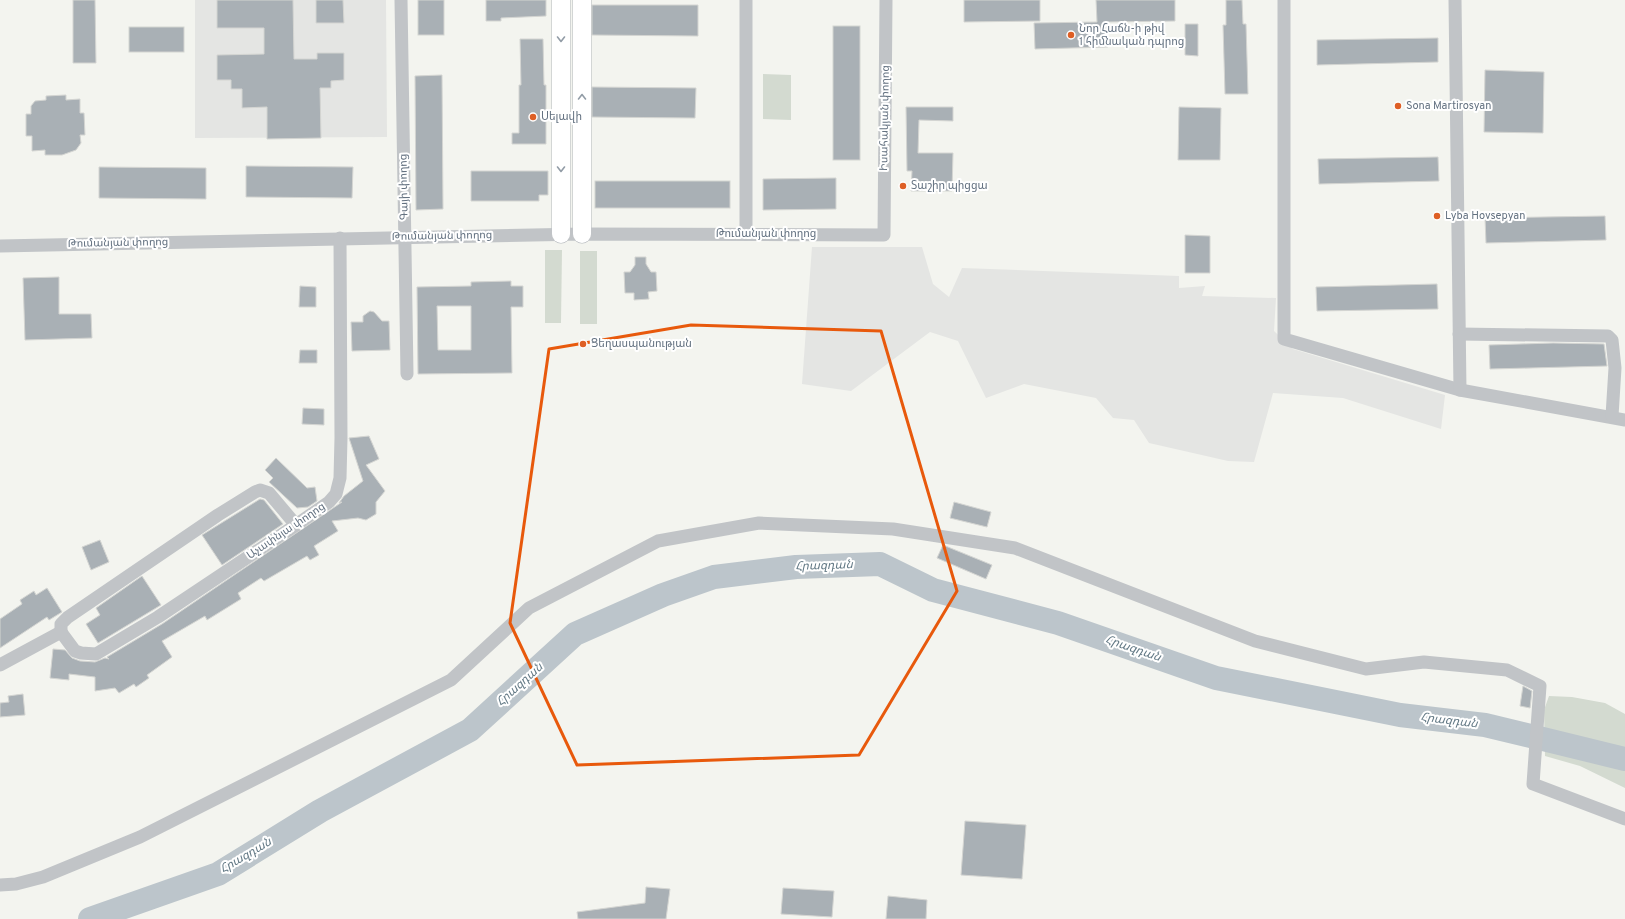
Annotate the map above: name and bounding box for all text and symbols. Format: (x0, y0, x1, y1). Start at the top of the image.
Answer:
place label: Նոր Հաճն-ի թիվ 1 հիմնական դպրոց (1079, 22, 1184, 49)
marker: Նոր Հաճն-ի թիվ 1 հիմնական դպրոց (1066, 30, 1076, 40)
one-way arrow (557, 36, 565, 42)
street label: Իսահակյան փողոց (877, 65, 893, 171)
one-way arrow (578, 94, 586, 100)
place label: Sona Martirosyan (1406, 99, 1491, 113)
marker: Sona Martirosyan (1393, 101, 1403, 111)
place label: Սելավի (541, 110, 582, 124)
marker: Սելավի (528, 112, 538, 122)
street label: Գայի փողոց (396, 153, 412, 221)
one-way arrow (557, 166, 565, 172)
place label: Տաշիր պիցցա (911, 179, 988, 193)
marker: Տաշիր պիցցա (898, 181, 908, 191)
place label: Lyba Hovsepyan (1445, 209, 1525, 223)
marker: Lyba Hovsepyan (1432, 211, 1442, 221)
street label: Թումանյան փողոց (716, 227, 816, 241)
street label: Թումանյան փողոց (392, 228, 492, 244)
street label: Թումանյան փողոց (68, 235, 168, 251)
place label: Ցեղասպանության (591, 337, 692, 351)
marker: Ցեղասպանության (578, 339, 588, 349)
street label: Աչափնյա փողոց (244, 500, 328, 562)
water label: Հրազդան (795, 557, 854, 575)
water label: Հրազդան (1103, 632, 1164, 666)
water label: Հրազդան (493, 659, 547, 710)
water label: Հրազդան (1420, 710, 1479, 733)
water label: Հրազդան (217, 834, 275, 878)

